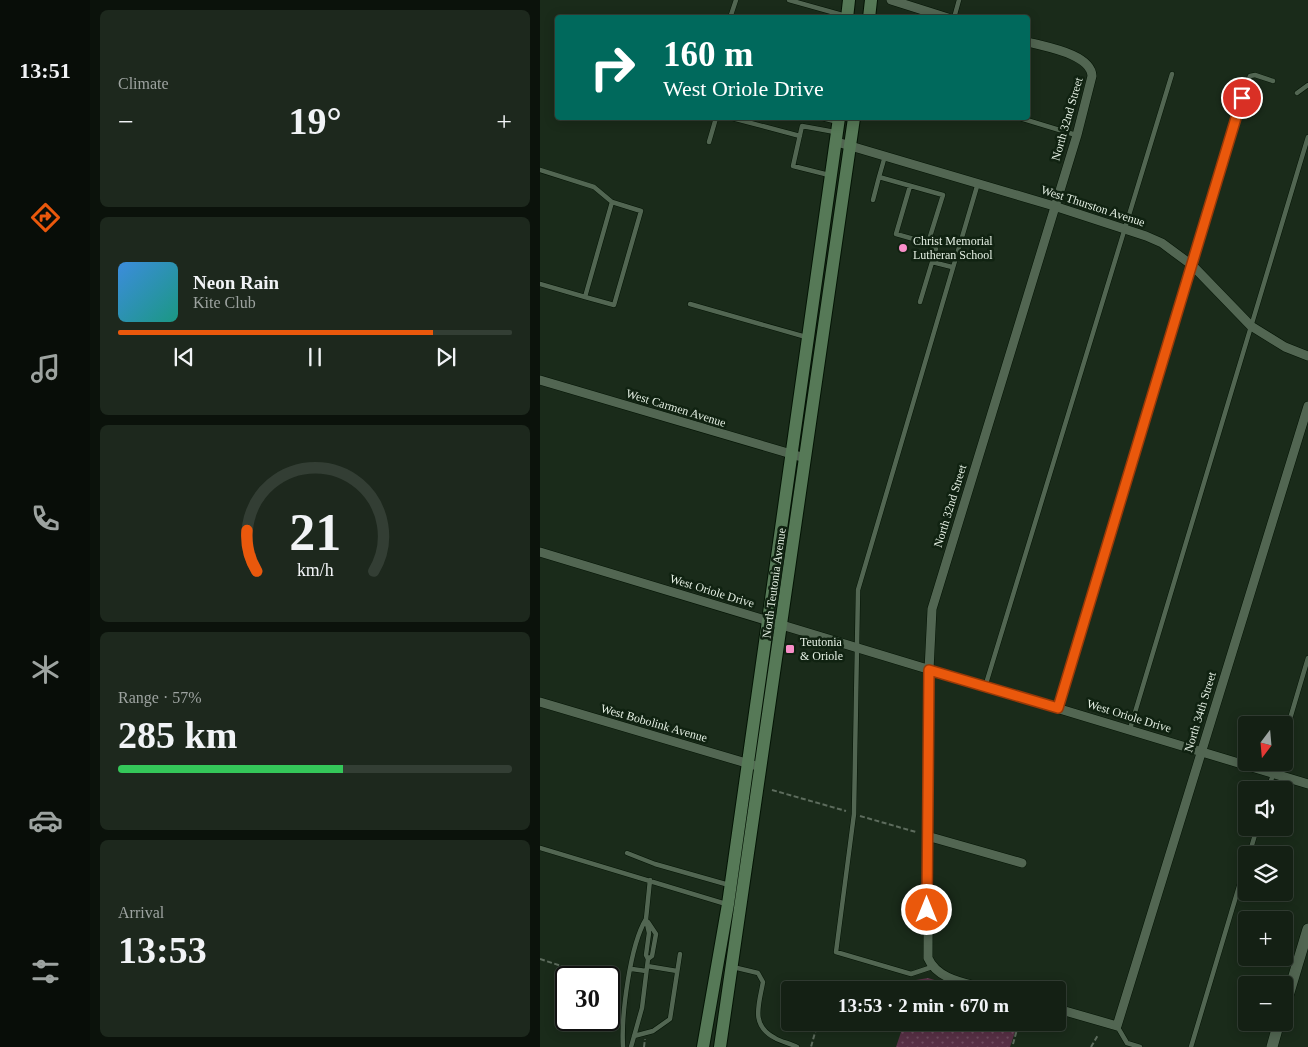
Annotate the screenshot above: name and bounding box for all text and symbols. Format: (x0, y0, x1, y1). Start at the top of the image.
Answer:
icon: right (580, 35, 645, 100)
text: 160 m (663, 35, 753, 74)
text: 13:51 (19, 58, 71, 83)
text: Climate (118, 75, 169, 92)
street label: North 32nd Street (1048, 75, 1086, 162)
text: West Oriole Drive (663, 76, 824, 101)
pin (1221, 77, 1263, 119)
icon: arrive (1228, 84, 1256, 112)
text: 19° (288, 100, 342, 142)
text: − (118, 106, 134, 137)
text: + (496, 106, 512, 137)
street label: West Thurston Avenue (1039, 183, 1147, 229)
icon: directions (28, 200, 63, 235)
place label: Christ Memorial Lutheran School (913, 234, 993, 262)
marker: Christ Memorial Lutheran School (897, 242, 909, 254)
text: Neon Rain (193, 272, 279, 293)
text: Kite Club (193, 294, 256, 311)
icon: previous (170, 343, 198, 371)
icon: pause (301, 343, 329, 371)
icon: next (432, 343, 460, 371)
icon: music (28, 351, 63, 386)
street label: West Carmen Avenue (624, 386, 728, 430)
street label: North 32nd Street (931, 462, 969, 549)
icon: phone (28, 501, 63, 536)
text: 21 (289, 504, 341, 561)
street label: North Teutonia Avenue (759, 527, 789, 639)
text: km/h (297, 560, 333, 580)
street label: West Oriole Drive (668, 571, 756, 611)
place label: Teutonia & Oriole (800, 635, 843, 663)
marker: Teutonia & Oriole (784, 643, 796, 655)
icon: climate (28, 652, 63, 687)
street label: North 34th Street (1181, 669, 1219, 754)
text: Range · 57% (118, 689, 202, 706)
street label: West Oriole Drive (1085, 696, 1173, 736)
street label: West Bobolink Avenue (599, 701, 709, 745)
text: 285 km (118, 714, 237, 756)
north arrow (1238, 716, 1292, 771)
map controls (1238, 716, 1293, 1031)
button: sound (1238, 781, 1293, 836)
icon: car (28, 803, 63, 838)
button: layers (1238, 846, 1293, 901)
position arrow (900, 883, 952, 935)
text: Arrival (118, 904, 164, 921)
button: + (1238, 911, 1293, 966)
text: 13:53 (118, 929, 207, 971)
icon: filters (28, 954, 63, 989)
speed limit sign: 30 (555, 966, 620, 1031)
button: − (1238, 976, 1293, 1031)
text: 13:53 · 2 min · 670 m (838, 995, 1009, 1016)

